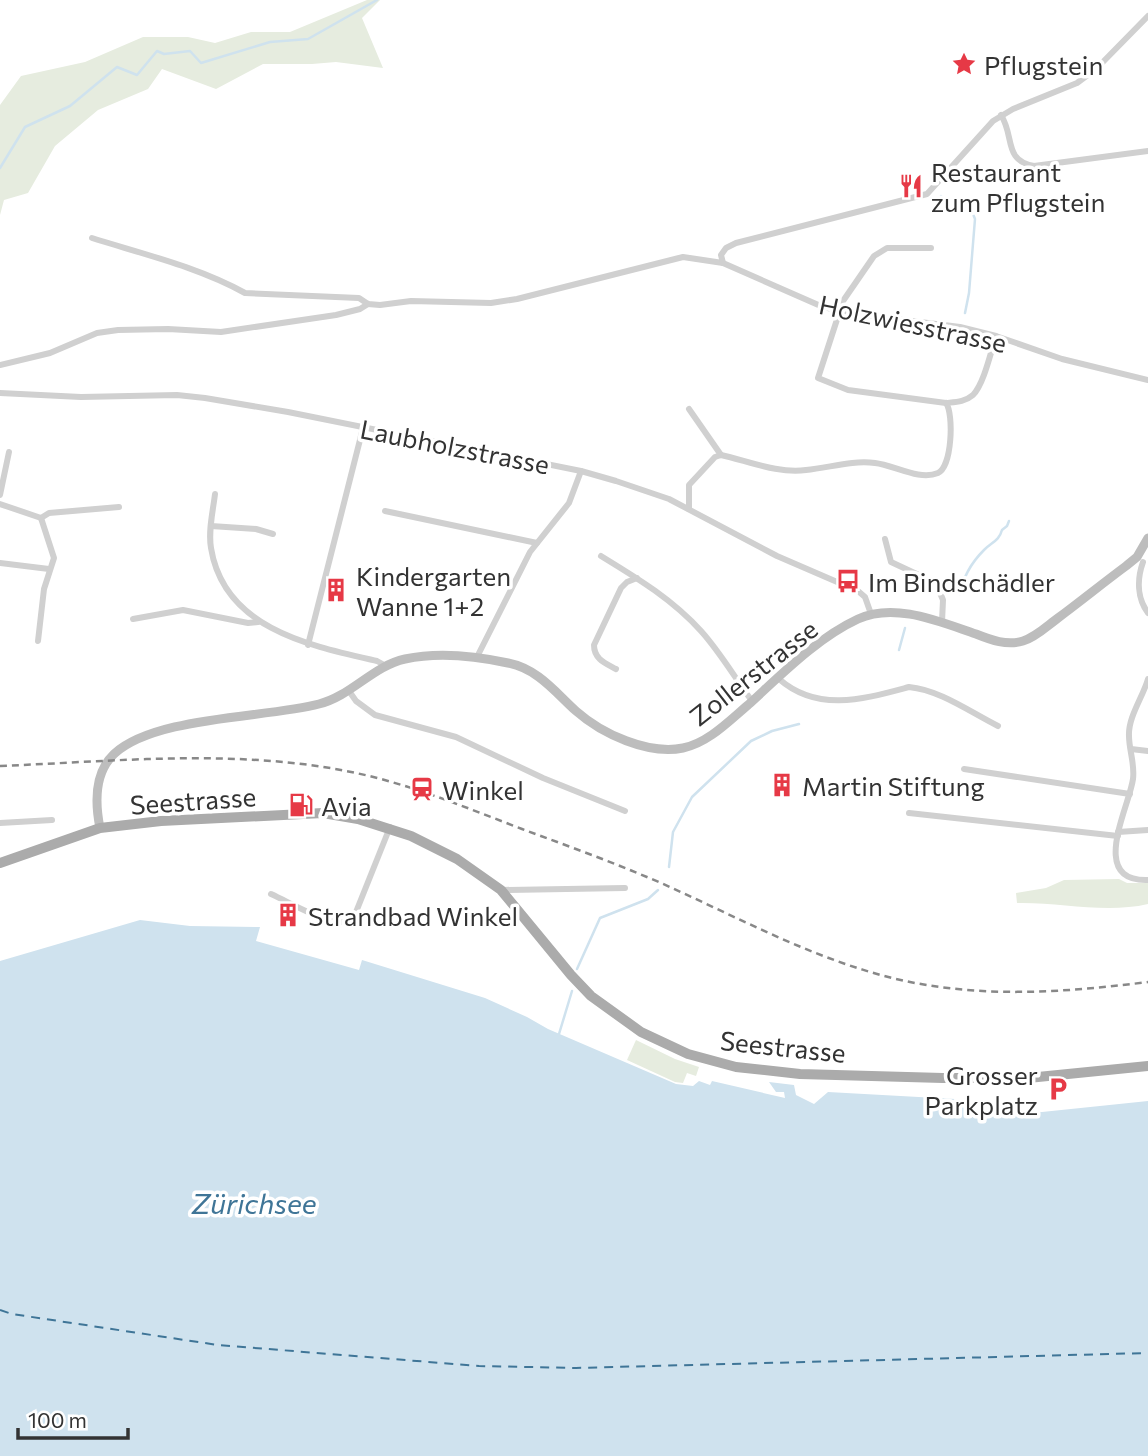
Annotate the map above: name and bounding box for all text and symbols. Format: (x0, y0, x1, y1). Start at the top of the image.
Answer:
place label: Pflugstein (984, 49, 1103, 80)
place icon: Pflugstein (950, 50, 978, 78)
place label: Restaurant zum Pflugstein (931, 156, 1105, 217)
restaurant icon: Restaurant zum Pflugstein (897, 172, 925, 200)
street label: Holzwiesstrasse (816, 288, 1010, 358)
street label: Laubholzstrasse (358, 412, 552, 480)
place label: Kindergarten Wanne 1+2 (356, 560, 511, 621)
place label: Im Bindschädler (868, 566, 1055, 597)
bus stop icon: Im Bindschädler (834, 567, 862, 595)
building icon: Kindergarten Wanne 1+2 (322, 576, 350, 604)
street label: Zollerstrasse (683, 613, 823, 731)
place label: Martin Stiftung (802, 770, 985, 801)
building icon: Martin Stiftung (768, 771, 796, 799)
place label: Winkel (442, 774, 524, 805)
station icon: Winkel (408, 775, 436, 803)
street label: Seestrasse (129, 780, 257, 820)
place label: Avia (321, 790, 372, 821)
fuel station icon: Avia (287, 791, 315, 819)
place label: Strandbad Winkel (308, 900, 518, 931)
building icon: Strandbad Winkel (274, 901, 302, 929)
street label: Seestrasse (719, 1024, 847, 1068)
place label: Grosser Parkplatz (924, 1059, 1038, 1120)
parking icon: Grosser Parkplatz (1044, 1075, 1072, 1103)
water label: Zürichsee (191, 1186, 317, 1220)
scale bar (18, 1396, 128, 1440)
text: 100 m (28, 1407, 87, 1432)

